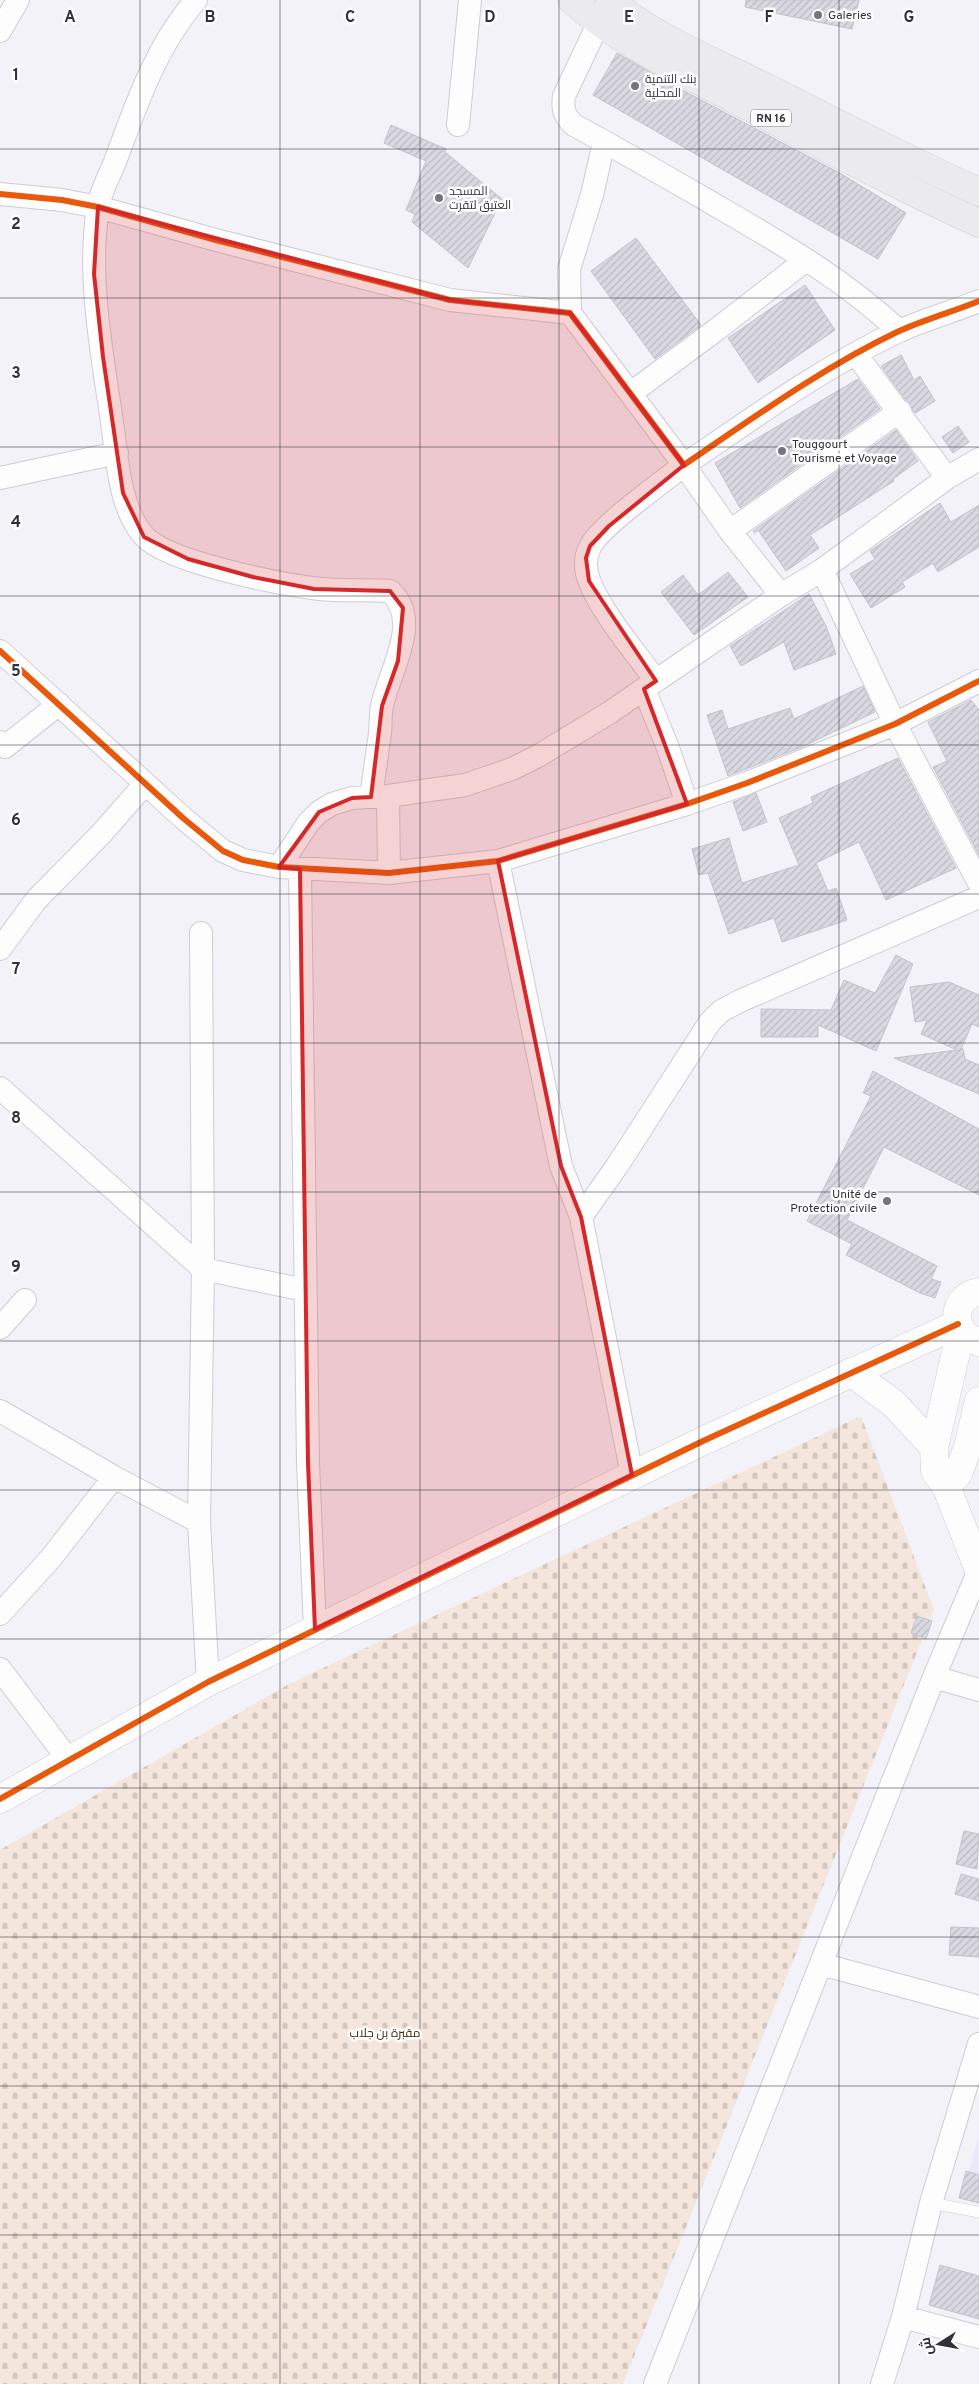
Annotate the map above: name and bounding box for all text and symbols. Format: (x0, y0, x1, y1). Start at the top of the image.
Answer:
text: A (64, 8, 76, 28)
text: B (204, 8, 216, 28)
text: C (345, 8, 355, 28)
text: D (484, 8, 496, 28)
text: E (624, 8, 634, 28)
text: F (764, 8, 774, 28)
place label: Galeries (828, 8, 872, 24)
text: G (904, 8, 914, 28)
marker: Galeries (812, 9, 824, 21)
text: 1 (13, 66, 19, 86)
place label: بنك التنمية المحلية (645, 72, 697, 102)
marker: بنك التنمية المحلية (629, 80, 641, 92)
road number: RN 16 (751, 110, 791, 126)
place label: المسجد العتيق لتقرت (449, 184, 511, 214)
marker: المسجد العتيق لتقرت (433, 192, 445, 204)
text: 2 (11, 215, 21, 235)
text: 3 (11, 364, 21, 384)
place label: Touggourt Tourisme et Voyage (792, 437, 897, 467)
marker: Touggourt Tourisme et Voyage (776, 445, 788, 457)
text: 4 (11, 513, 21, 533)
text: 5 (11, 662, 21, 682)
text: 6 (11, 811, 21, 831)
text: 7 (12, 960, 20, 980)
text: 8 (11, 1109, 21, 1129)
place label: Unité de Protection civile (790, 1187, 877, 1217)
marker: Unité de Protection civile (881, 1195, 893, 1207)
text: 9 (11, 1258, 21, 1278)
park label: مقبرة بن جلاب (350, 2026, 420, 2042)
north arrow (914, 2319, 964, 2369)
text: ش (917, 2336, 938, 2357)

